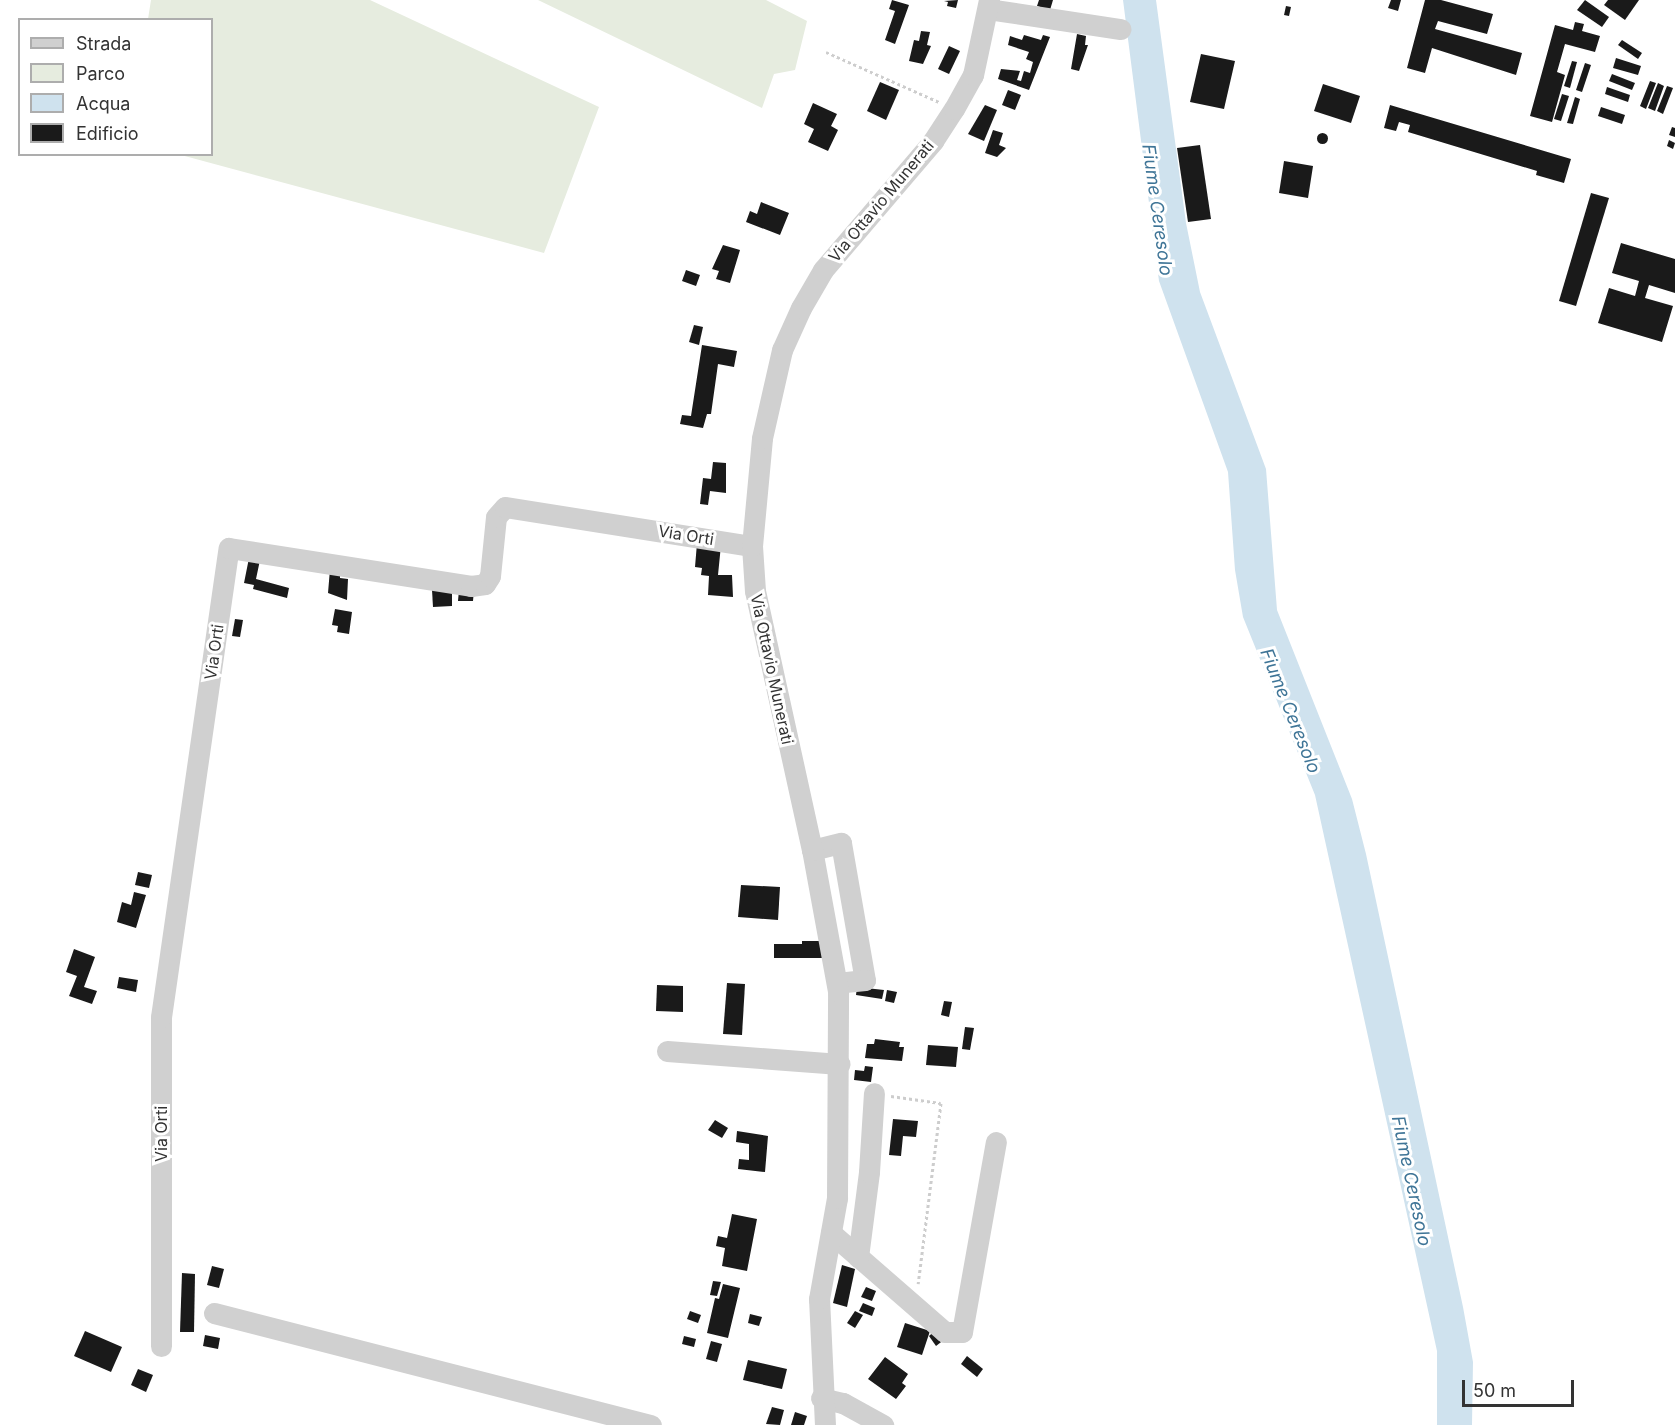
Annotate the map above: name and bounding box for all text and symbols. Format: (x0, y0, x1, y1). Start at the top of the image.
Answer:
legend (18, 18, 213, 156)
text: Strada (76, 33, 131, 54)
text: Parco (76, 63, 125, 84)
text: Acqua (76, 93, 130, 114)
text: Edificio (76, 123, 139, 144)
street label: Via Ottavio Munerati (824, 136, 938, 266)
water label: Fiume Ceresolo (1137, 143, 1177, 277)
street label: Via Orti (657, 521, 715, 549)
street label: Via Ottavio Munerati (747, 592, 797, 746)
street label: Via Orti (201, 623, 227, 681)
water label: Fiume Ceresolo (1255, 645, 1325, 777)
street label: Via Orti (151, 1106, 171, 1162)
water label: Fiume Ceresolo (1387, 1114, 1435, 1248)
scale bar (1465, 1368, 1578, 1406)
text: 50 m (1473, 1380, 1516, 1401)

